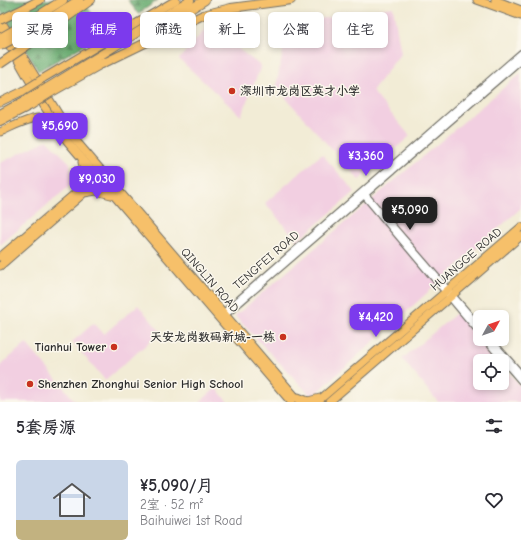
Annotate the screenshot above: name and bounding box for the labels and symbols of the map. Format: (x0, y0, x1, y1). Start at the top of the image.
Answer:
place label: 深圳市龙岗区英才小学 (240, 84, 360, 98)
marker: 深圳市龙岗区英才小学 (227, 86, 237, 96)
pin: ¥5,690 (27, 113, 93, 147)
pin: ¥3,360 (333, 143, 399, 177)
pin: ¥9,030 (64, 166, 130, 200)
pin: ¥5,090 (377, 197, 443, 231)
street label: HUANGGE ROAD (428, 224, 504, 294)
street label: TENGFEI ROAD (230, 228, 302, 292)
street label: QINGLIN ROAD (178, 245, 242, 315)
pin: ¥4,420 (343, 304, 409, 338)
north arrow (473, 310, 509, 346)
place label: 天安龙岗数码新城-一栋 (150, 330, 275, 344)
marker: 天安龙岗数码新城-一栋 (278, 332, 288, 342)
place label: Tianhui Tower (35, 340, 106, 354)
marker: Tianhui Tower (109, 342, 119, 352)
place label: Shenzhen Zhonghui Senior High School (38, 377, 243, 391)
marker: Shenzhen Zhonghui Senior High School (25, 379, 35, 389)

